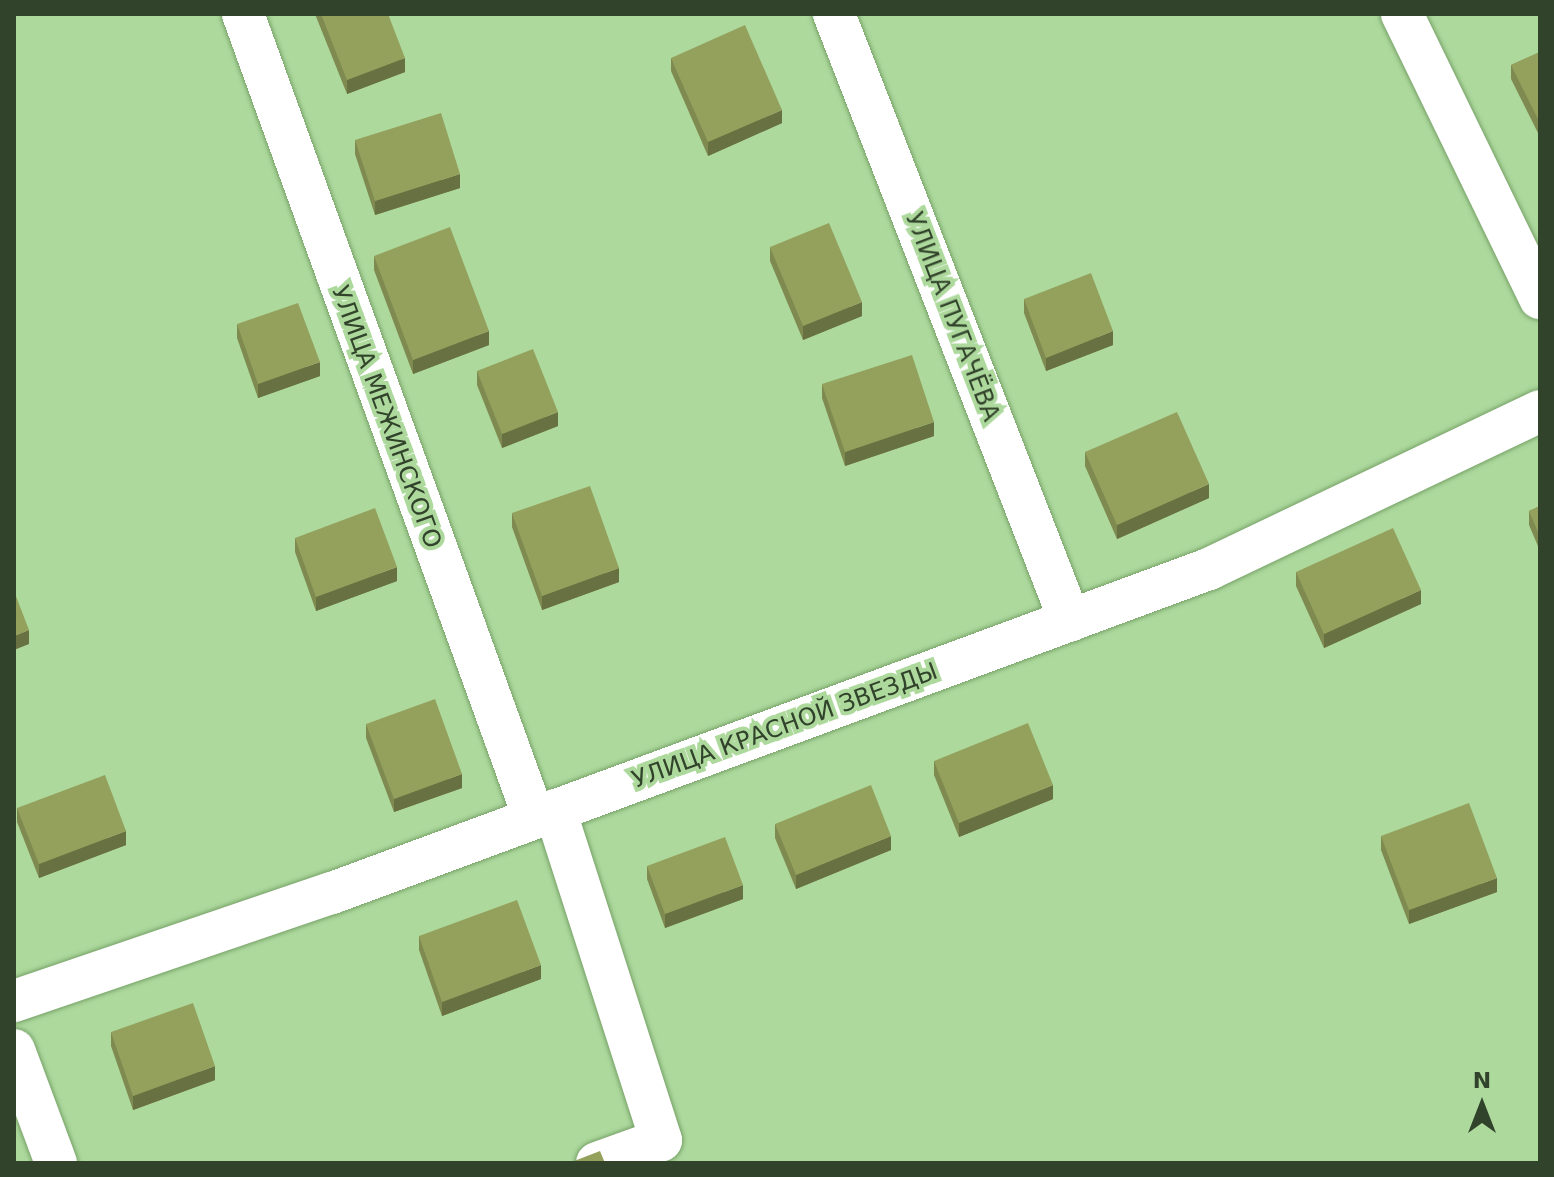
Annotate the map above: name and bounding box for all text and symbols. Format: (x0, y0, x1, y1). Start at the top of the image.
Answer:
street label: УЛИЦА ПУГАЧЁВА (899, 208, 1005, 426)
street label: УЛИЦА МЕЖИНСКОГО (325, 282, 447, 552)
street label: УЛИЦА КРАСНОЙ ЗВЕЗДЫ (628, 657, 942, 795)
north arrow (1442, 1065, 1522, 1145)
text: N (1473, 1068, 1491, 1093)

